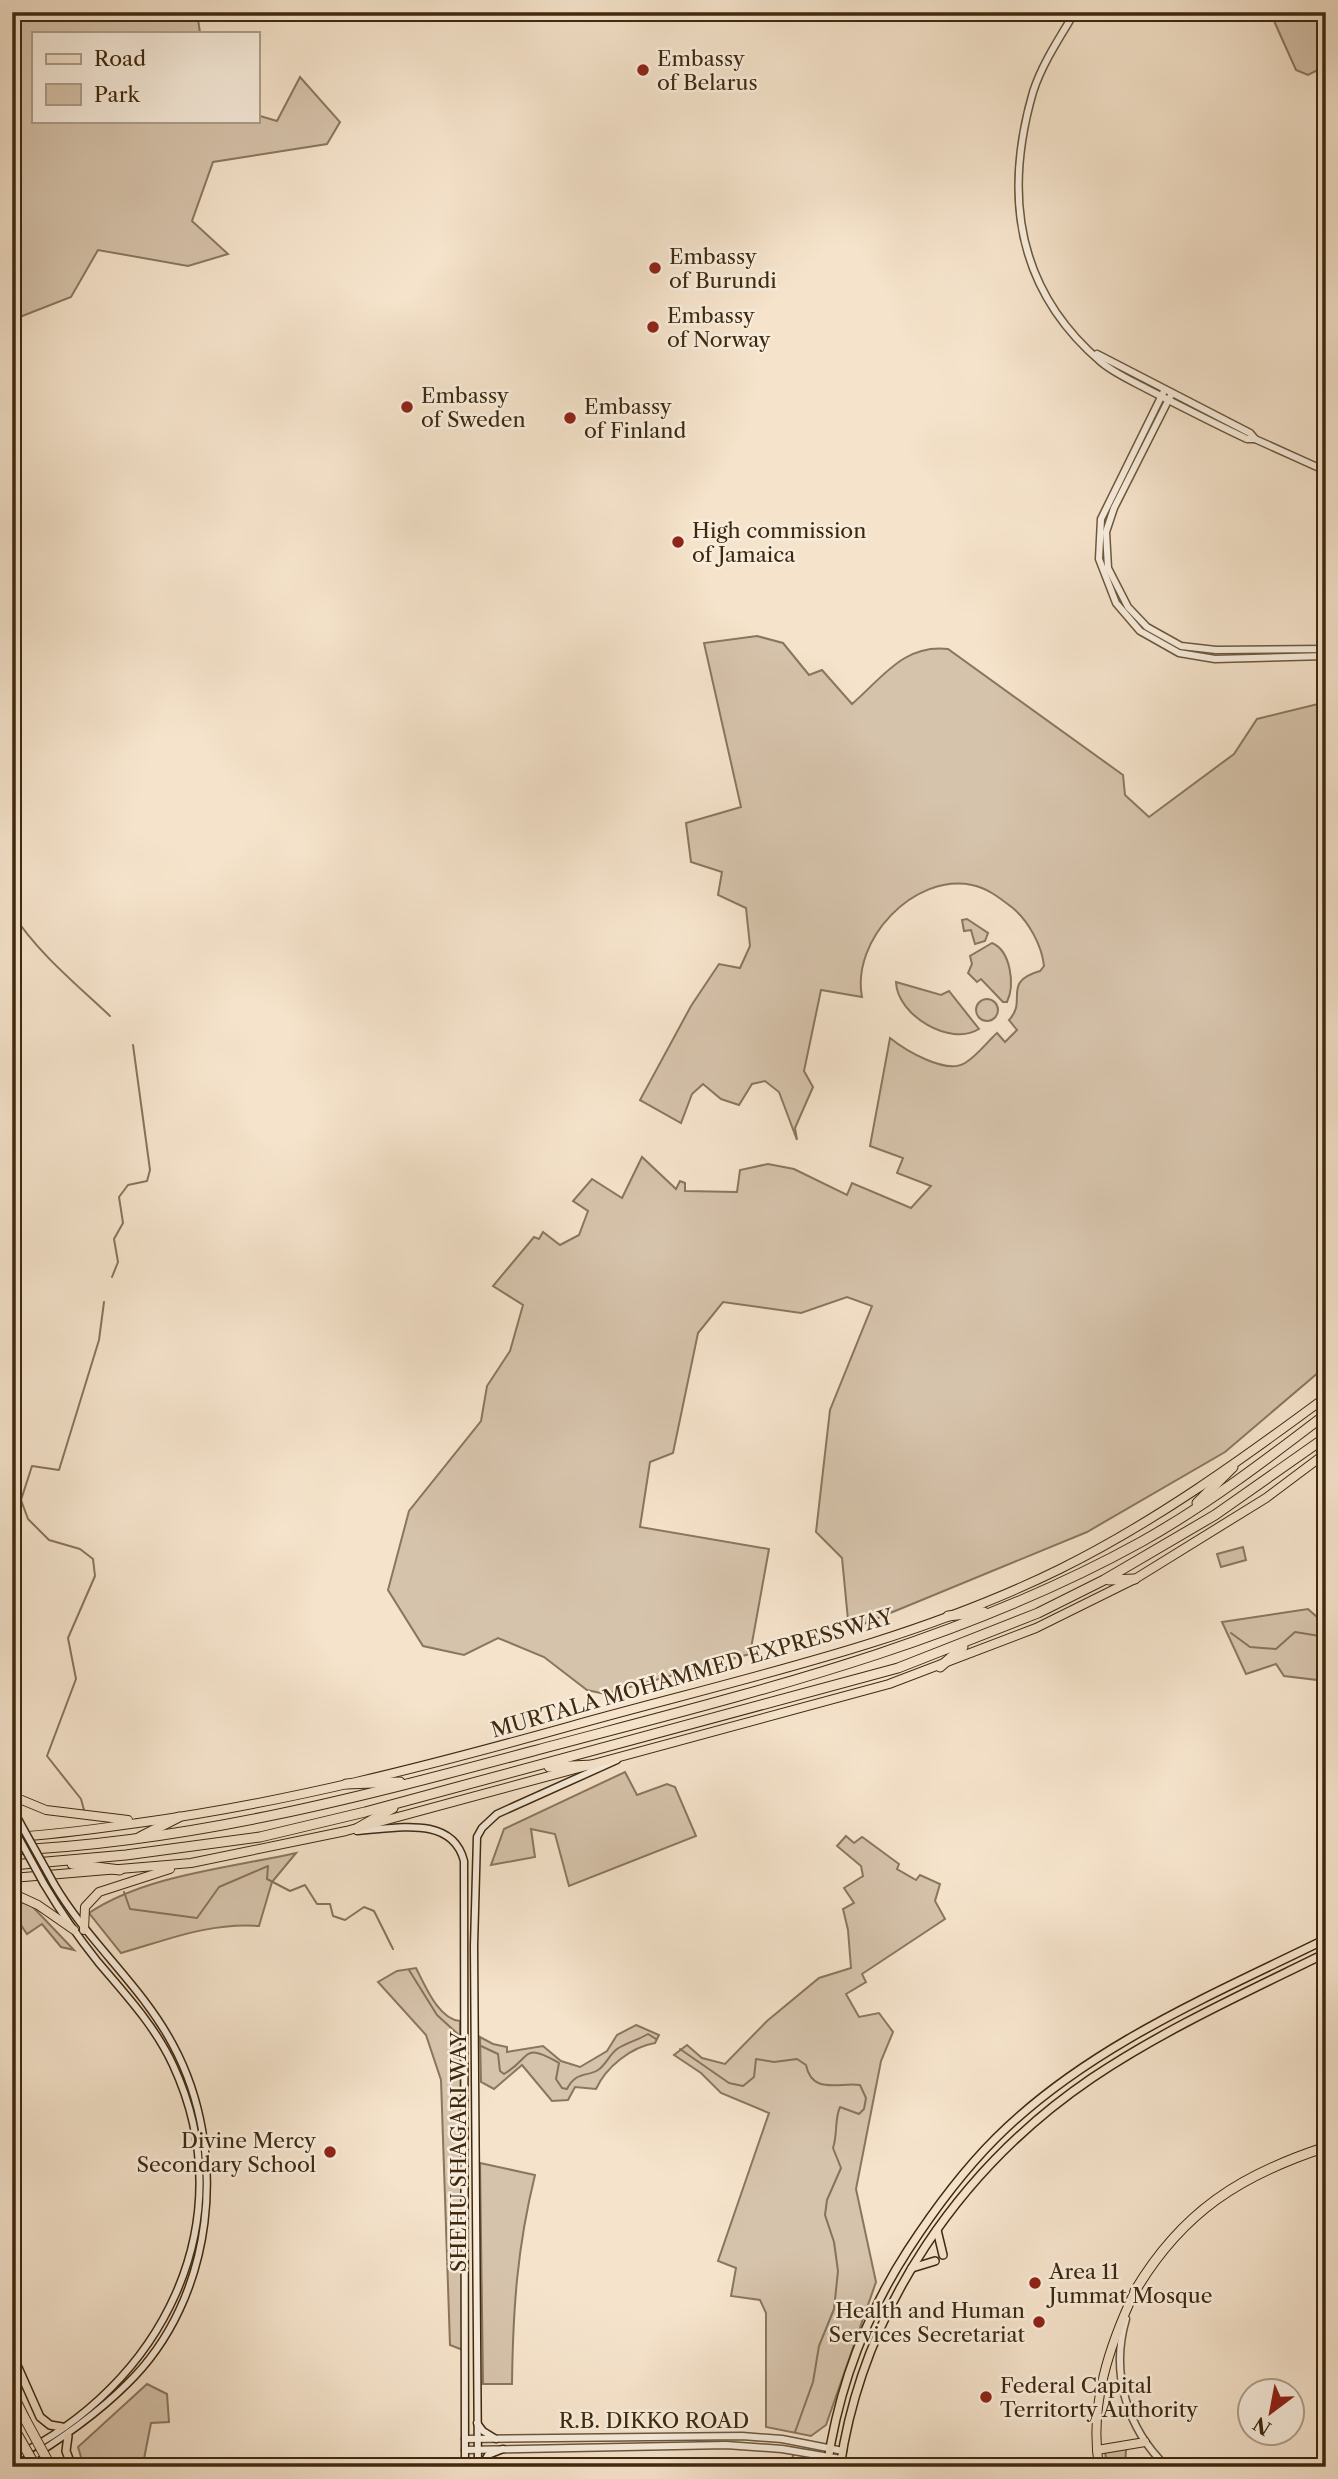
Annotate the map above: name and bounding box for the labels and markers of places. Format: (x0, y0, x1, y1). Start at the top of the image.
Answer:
place label: Embassy of Belarus (657, 46, 758, 95)
marker: Embassy of Belarus (635, 62, 651, 78)
place label: Embassy of Burundi (669, 244, 777, 293)
marker: Embassy of Burundi (647, 260, 663, 276)
place label: Embassy of Norway (667, 303, 771, 352)
marker: Embassy of Norway (645, 319, 661, 335)
place label: Embassy of Sweden (421, 383, 526, 432)
place label: Embassy of Finland (584, 394, 686, 443)
marker: Embassy of Sweden (399, 399, 415, 415)
marker: Embassy of Finland (562, 410, 578, 426)
place label: High commission of Jamaica (692, 518, 866, 567)
marker: High commission of Jamaica (670, 534, 686, 550)
place label: Divine Mercy Secondary School (137, 2128, 316, 2177)
marker: Divine Mercy Secondary School (322, 2144, 338, 2160)
place label: Area 11 Jummat Mosque (1046, 2259, 1212, 2308)
marker: Area 11 Jummat Mosque (1027, 2275, 1043, 2291)
place label: Health and Human Services Secretariat (829, 2298, 1026, 2347)
marker: Health and Human Services Secretariat (1031, 2314, 1047, 2330)
place label: Federal Capital Territorty Authority (1000, 2373, 1198, 2422)
marker: Federal Capital Territorty Authority (978, 2389, 994, 2405)

